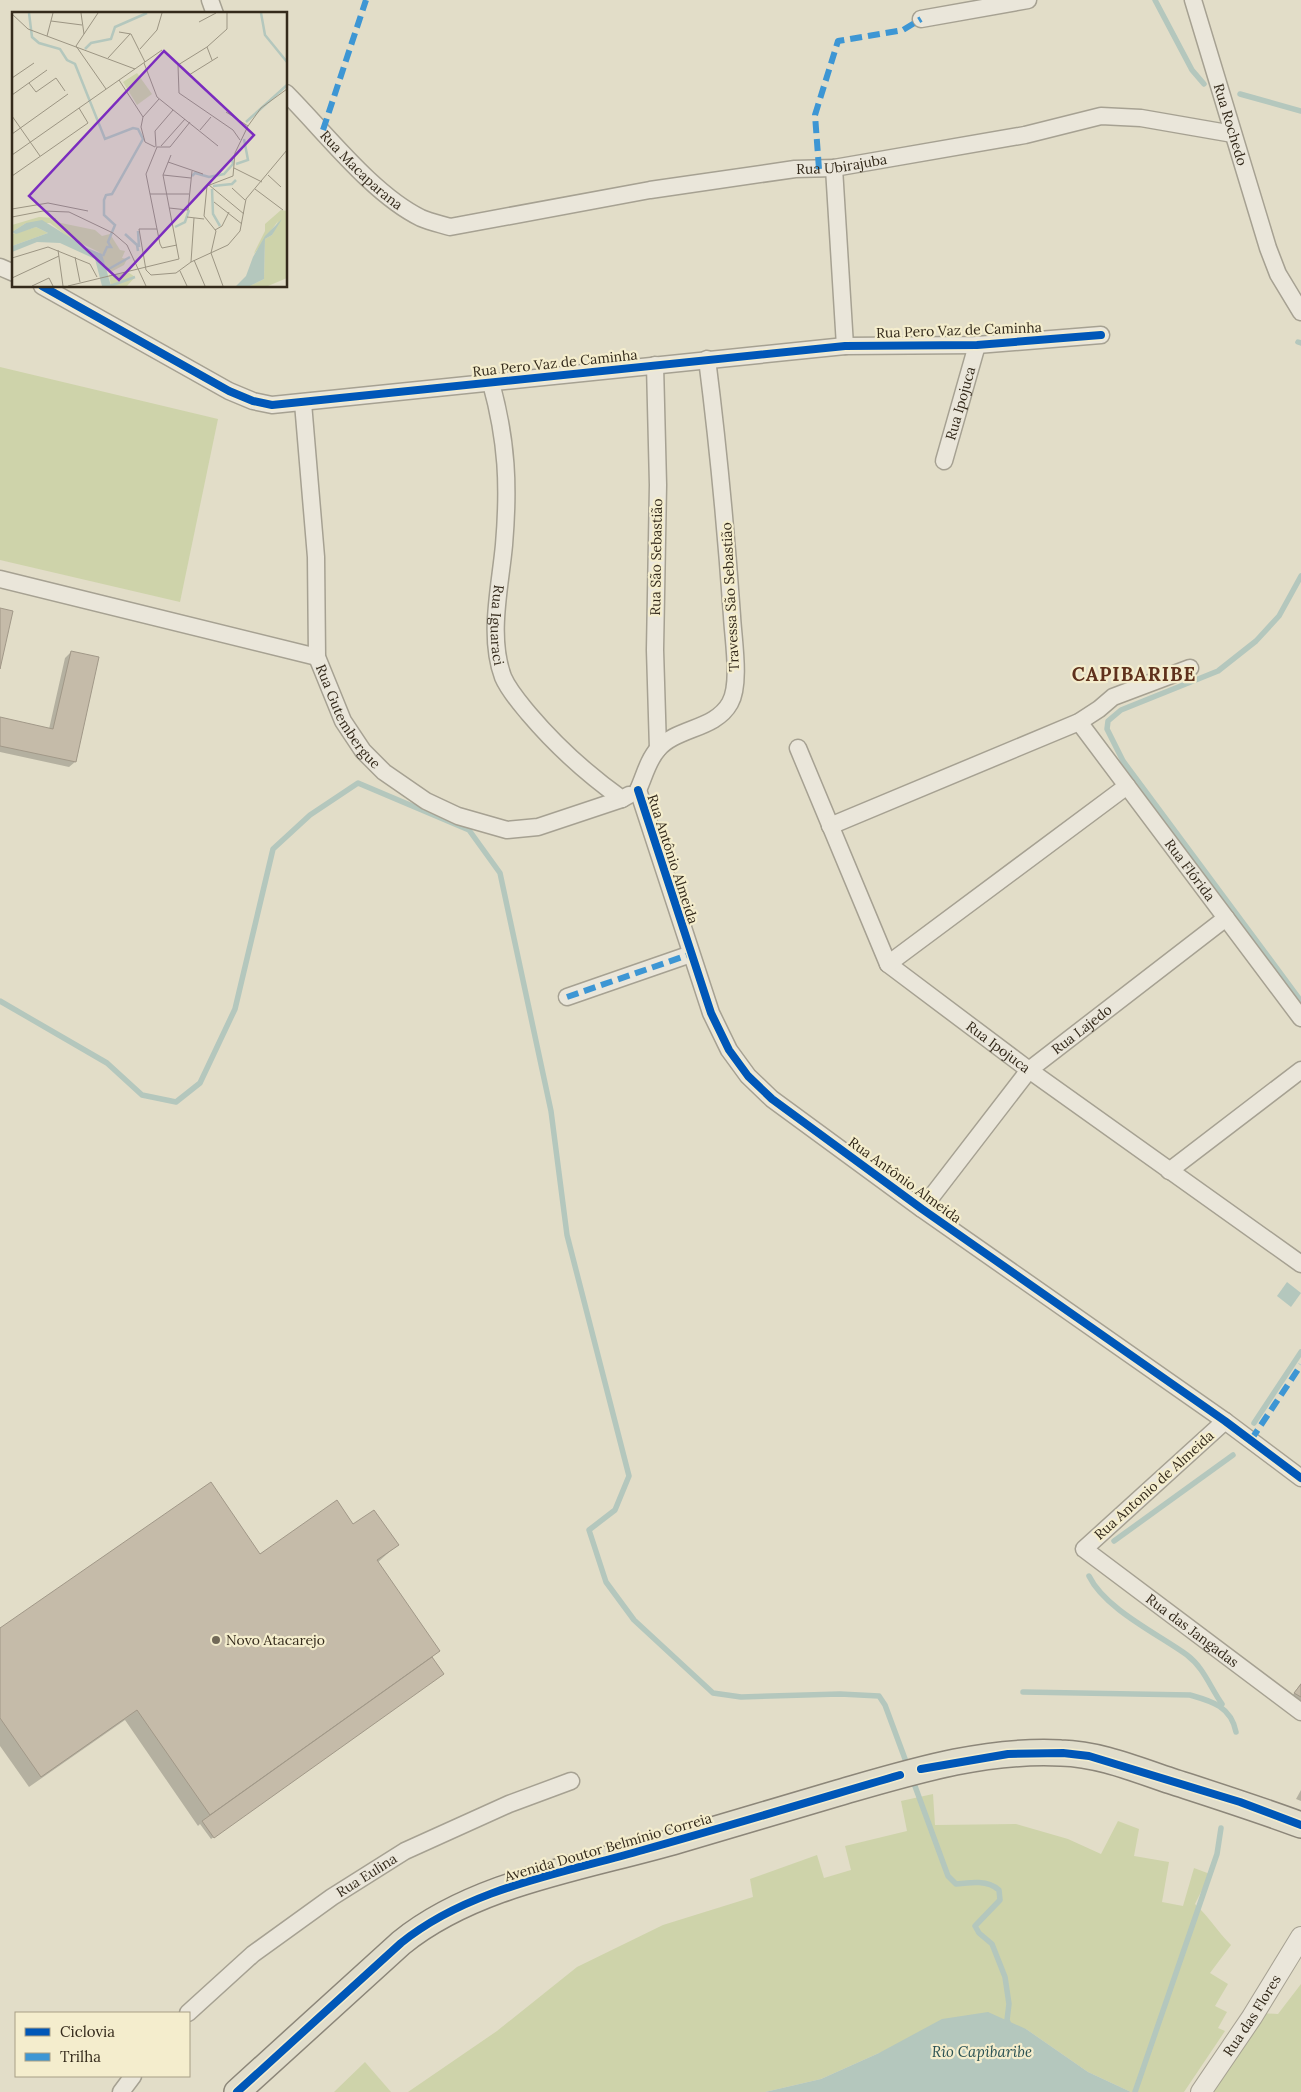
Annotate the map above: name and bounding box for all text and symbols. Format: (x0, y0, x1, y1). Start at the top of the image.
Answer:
inset map (12, 12, 288, 288)
street label: Rua Rochedo (1210, 81, 1252, 168)
street label: Rua Macaparana (316, 126, 406, 214)
street label: Rua Ubirajuba (796, 150, 888, 178)
street label: Rua Pero Vaz de Caminha (876, 318, 1042, 342)
street label: Rua Pero Vaz de Caminha (472, 345, 638, 381)
street label: Rua Ipojuca (941, 364, 979, 442)
street label: Rua São Sebastião (646, 498, 666, 616)
street label: Travessa São Sebastião (717, 522, 743, 672)
street label: Rua Iguaraci (487, 584, 508, 667)
street label: Rua Gutembergue (312, 661, 385, 773)
district label: CAPIBARIBE (1072, 662, 1196, 686)
street label: Rua Antônio Almeida (644, 792, 702, 926)
street label: Rua Flórida (1161, 835, 1219, 905)
street label: Rua Lajedo (1048, 1000, 1116, 1058)
street label: Rua Ipojuca (963, 1017, 1034, 1077)
street label: Rua Antônio Almeida (845, 1133, 965, 1227)
street label: Rua Antonio de Almeida (1090, 1426, 1218, 1544)
street label: Rua das Jangadas (1142, 1590, 1242, 1671)
place label: Novo Atacarejo (226, 1631, 325, 1649)
marker: Novo Atacarejo (210, 1634, 222, 1646)
street label: Avenida Doutor Belmínio Correia (501, 1809, 714, 1886)
street label: Rua Eulina (333, 1849, 400, 1901)
street label: Rua das Flores (1219, 1971, 1285, 2060)
legend (15, 2012, 190, 2077)
text: Ciclovia (60, 2022, 115, 2041)
water label: Rio Capibaribe (932, 2042, 1032, 2061)
text: Trilha (60, 2047, 101, 2066)

